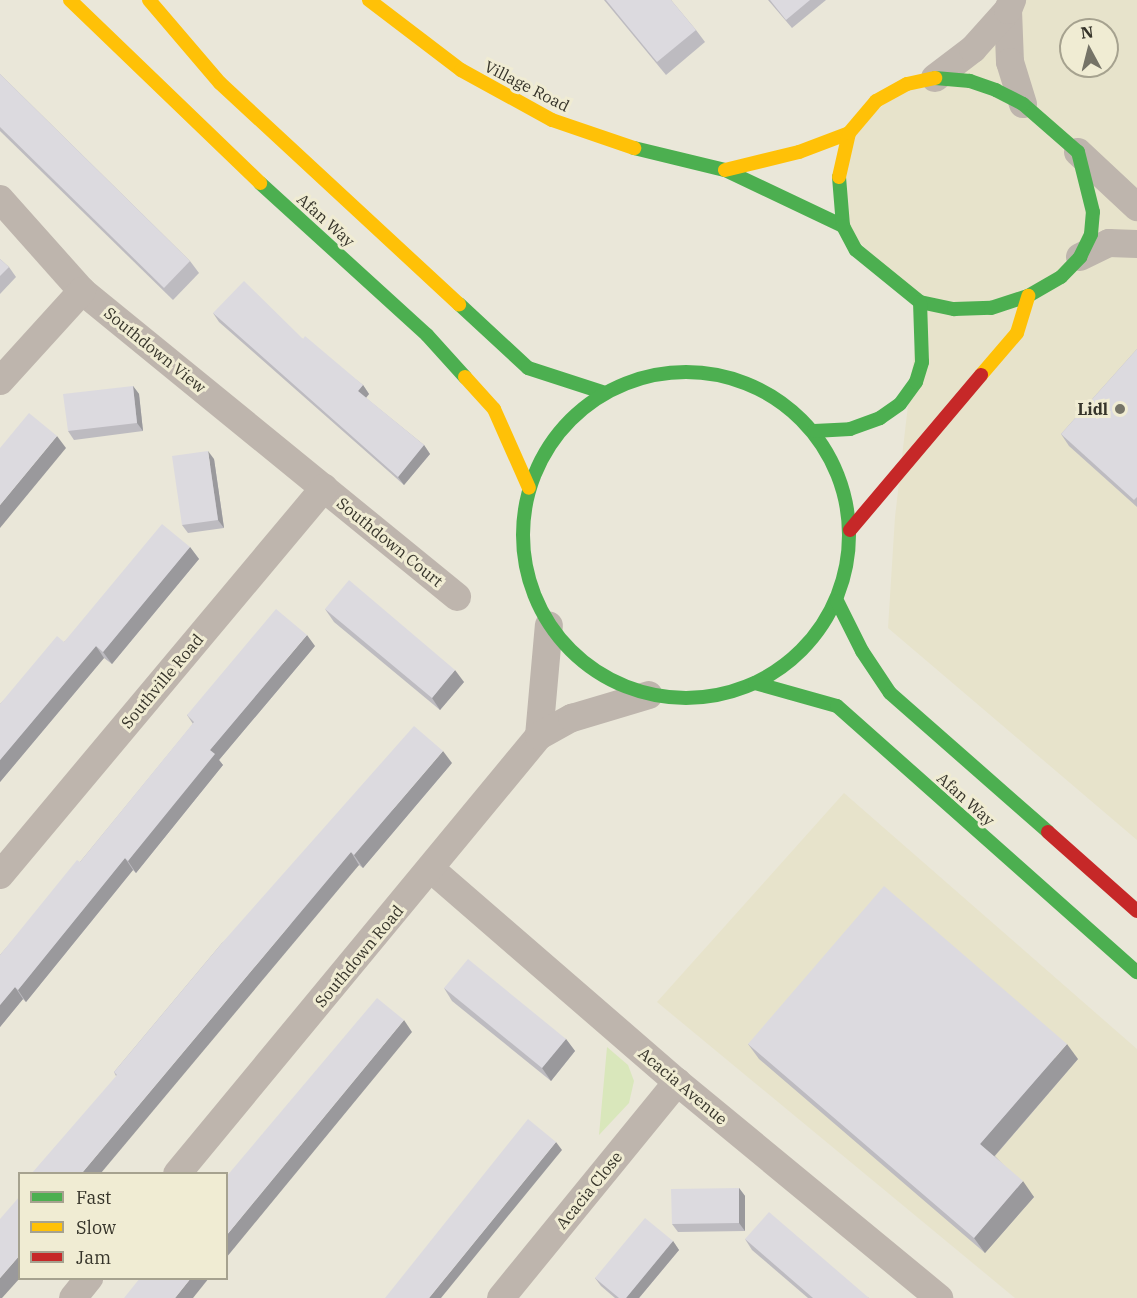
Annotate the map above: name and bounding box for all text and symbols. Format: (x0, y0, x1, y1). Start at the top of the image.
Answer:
north arrow (1059, 18, 1119, 78)
text: N (1080, 21, 1095, 43)
street label: Village Road (481, 56, 573, 116)
street label: Afan Way (293, 189, 359, 251)
street label: Southdown View (100, 303, 210, 397)
place label: Lidl (1077, 399, 1108, 419)
marker: Lidl (1113, 402, 1127, 416)
street label: Southdown Court (333, 493, 447, 591)
street label: Southville Road (117, 630, 207, 732)
street label: Afan Way (933, 768, 999, 830)
street label: Southdown Road (311, 901, 407, 1011)
street label: Acacia Avenue (635, 1043, 731, 1129)
street label: Acacia Close (552, 1147, 626, 1233)
legend (18, 1172, 228, 1280)
text: Fast (76, 1186, 111, 1209)
text: Slow (76, 1216, 116, 1239)
text: Jam (76, 1246, 111, 1269)

